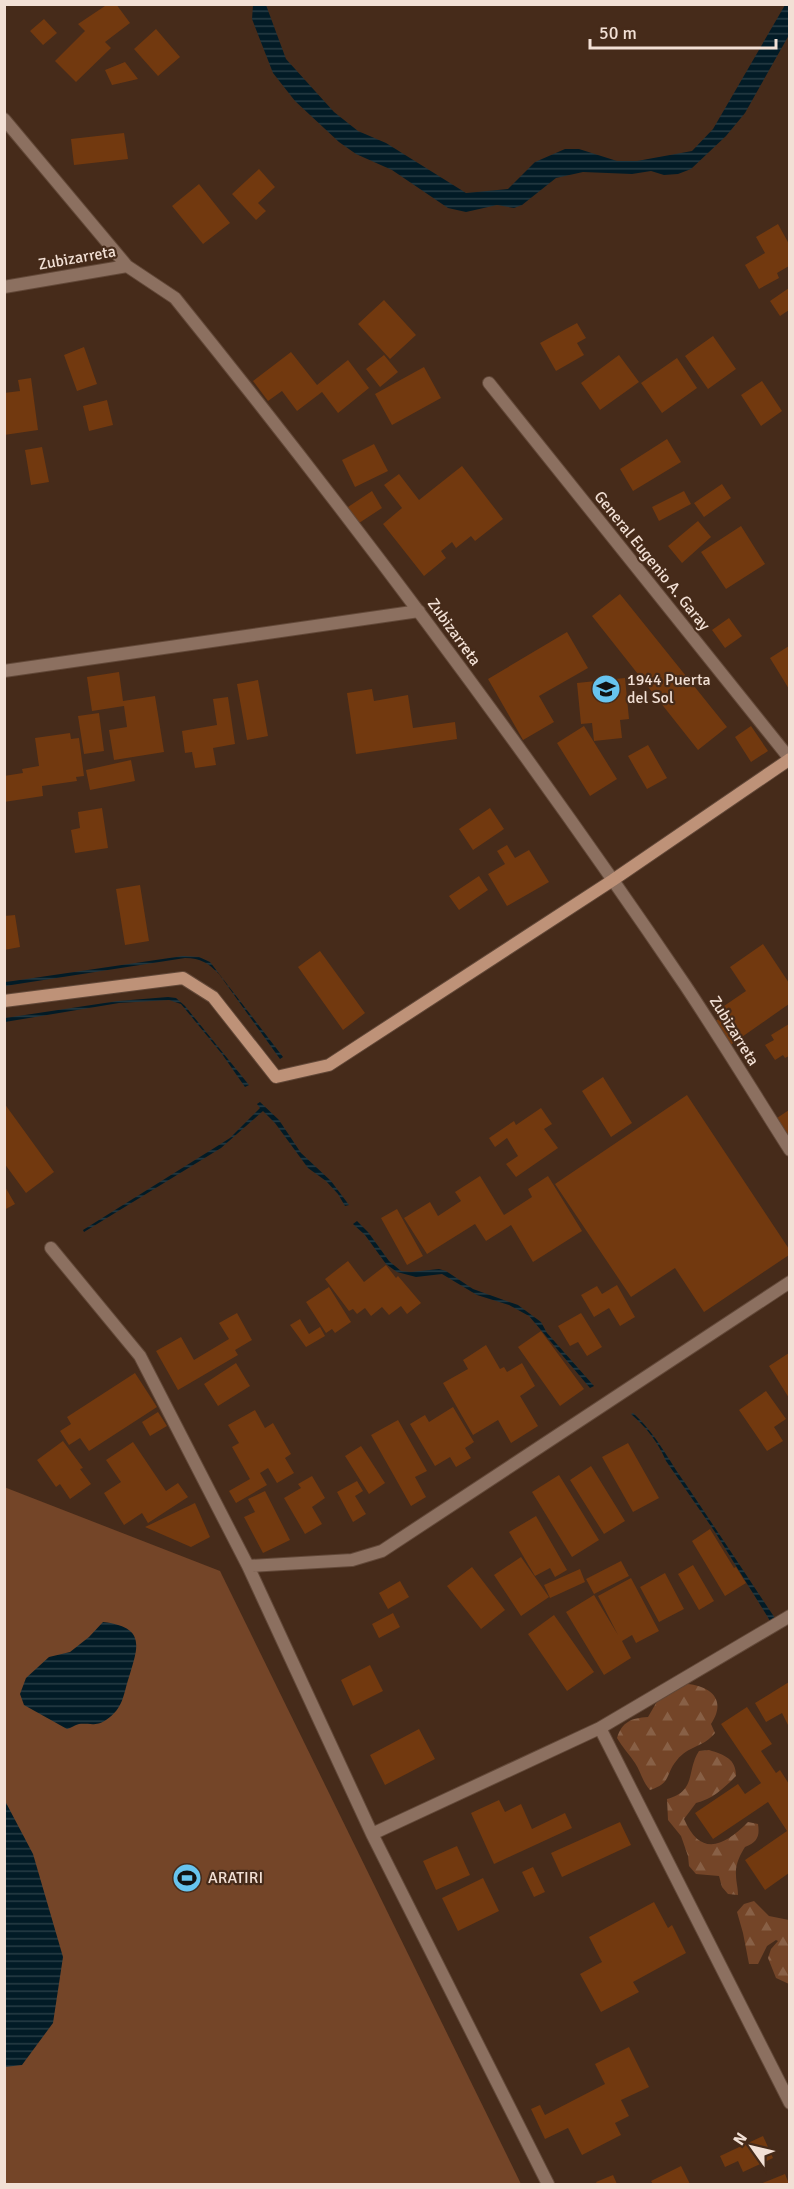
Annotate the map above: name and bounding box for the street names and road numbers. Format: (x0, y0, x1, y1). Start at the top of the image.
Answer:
street label: Zubizarreta (37, 241, 117, 275)
street label: General Eugenio A. Garay (590, 487, 715, 635)
street label: Zubizarreta (423, 594, 485, 670)
street label: Zubizarreta (705, 992, 763, 1070)

